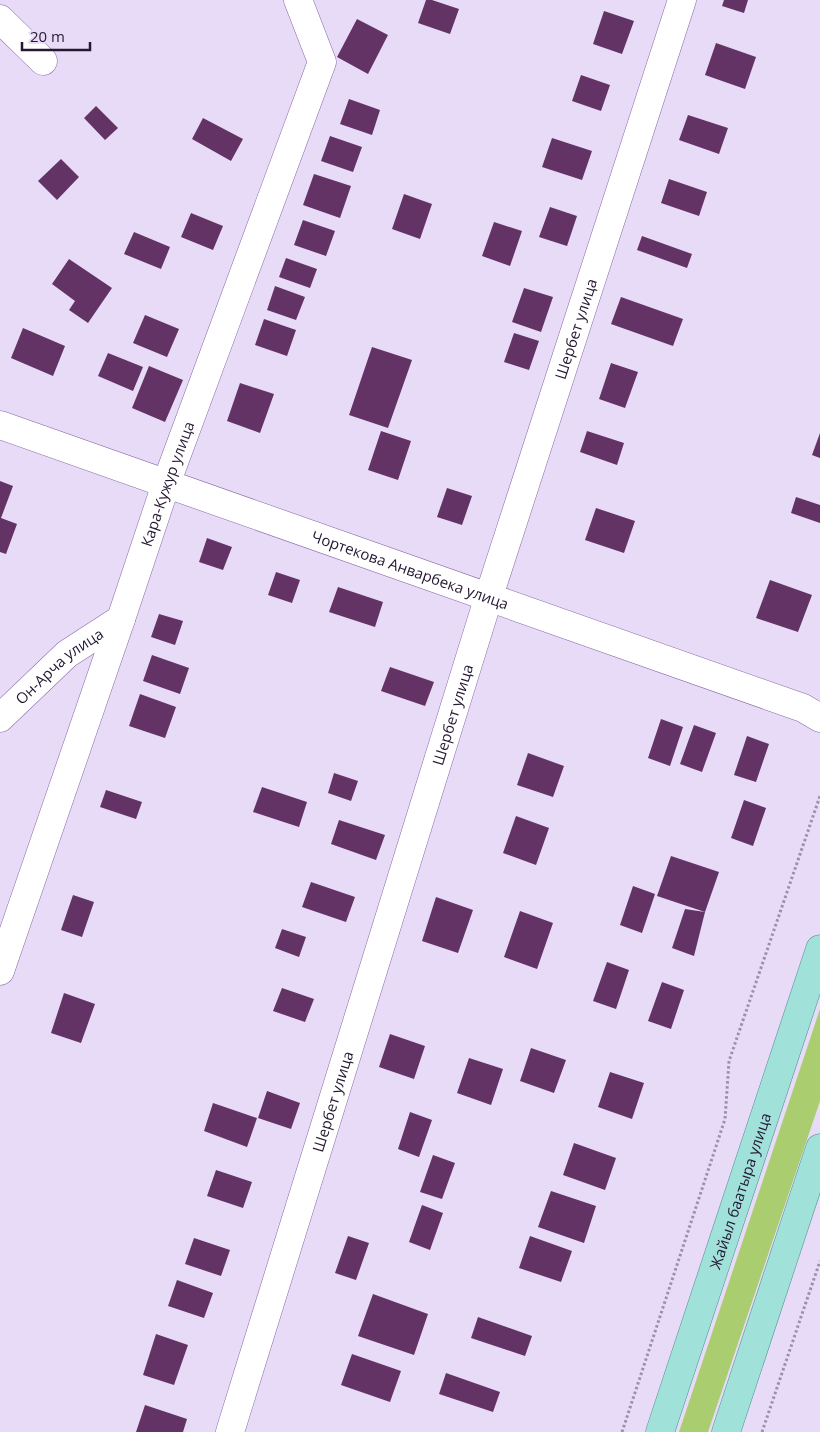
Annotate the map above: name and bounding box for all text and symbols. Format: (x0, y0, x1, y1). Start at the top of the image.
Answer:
scale bar (22, 20, 90, 52)
text: 20 m (30, 26, 65, 46)
street label: Шербет улица (550, 276, 601, 382)
street label: Кара-Кужур улица (136, 418, 198, 549)
street label: Чортекова Анварбека улица (309, 526, 512, 614)
street label: Он-Арча улица (11, 623, 107, 708)
street label: Шербет улица (427, 662, 477, 768)
street label: Шербет улица (307, 1048, 357, 1155)
street label: Жайыл баатыра улица (705, 1110, 775, 1272)

